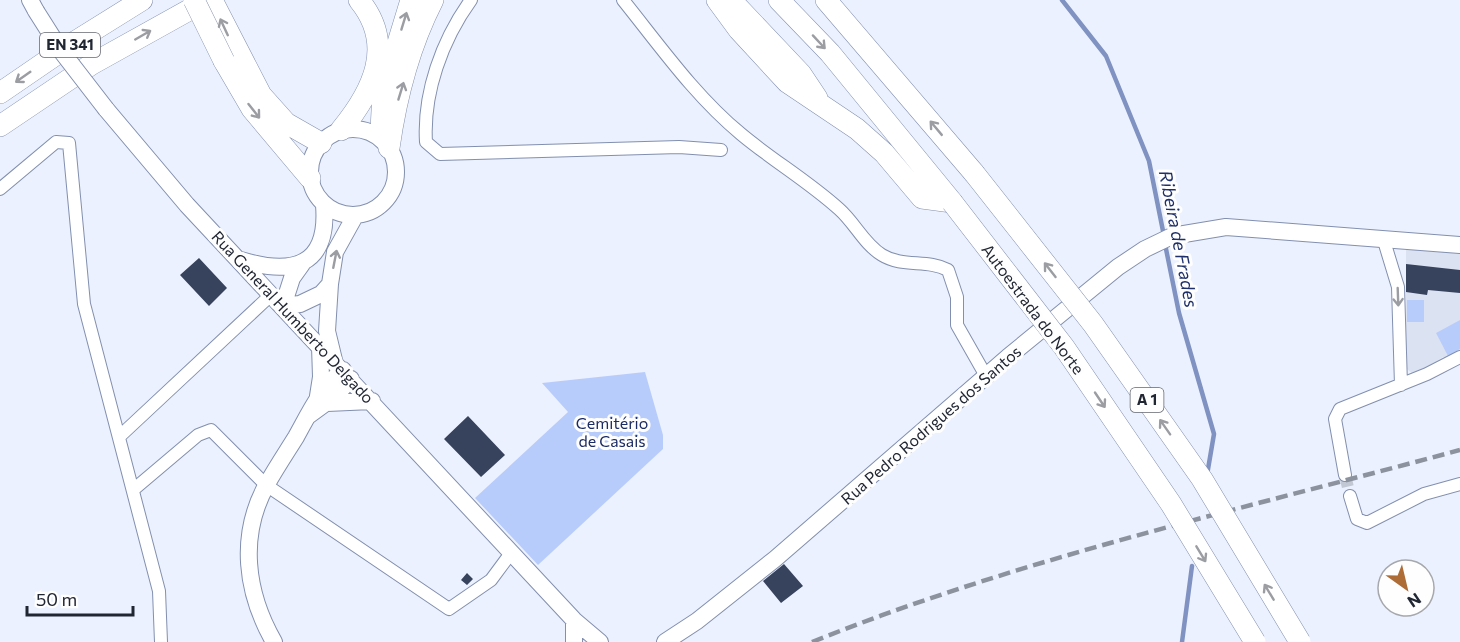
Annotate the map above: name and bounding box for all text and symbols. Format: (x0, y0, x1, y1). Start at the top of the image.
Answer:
one-way arrow (399, 12, 410, 31)
one-way arrow (218, 18, 230, 36)
one-way arrow (134, 29, 151, 41)
road number: EN 341 (40, 33, 100, 57)
one-way arrow (812, 35, 826, 50)
one-way arrow (15, 71, 31, 83)
one-way arrow (396, 81, 407, 100)
one-way arrow (247, 103, 260, 119)
one-way arrow (929, 121, 943, 136)
water label: Ribeira de Frades (1155, 168, 1203, 309)
street label: Rua General Humberto Delgado (208, 227, 378, 407)
street label: Autoestrada do Norte (978, 240, 1089, 378)
one-way arrow (330, 250, 341, 269)
one-way arrow (1044, 262, 1057, 278)
one-way arrow (1393, 286, 1404, 306)
street label: Rua Pedro Rodrigues dos Santos (837, 341, 1024, 508)
road number: A 1 (1130, 388, 1164, 412)
one-way arrow (1094, 392, 1106, 408)
park label: Cemitério de Casais (576, 413, 648, 450)
one-way arrow (1159, 419, 1171, 436)
one-way arrow (1196, 545, 1208, 562)
north arrow (1376, 558, 1436, 618)
scale bar (27, 579, 134, 617)
one-way arrow (1263, 584, 1275, 601)
text: 50 m (36, 588, 77, 610)
text: N (1404, 590, 1425, 612)

